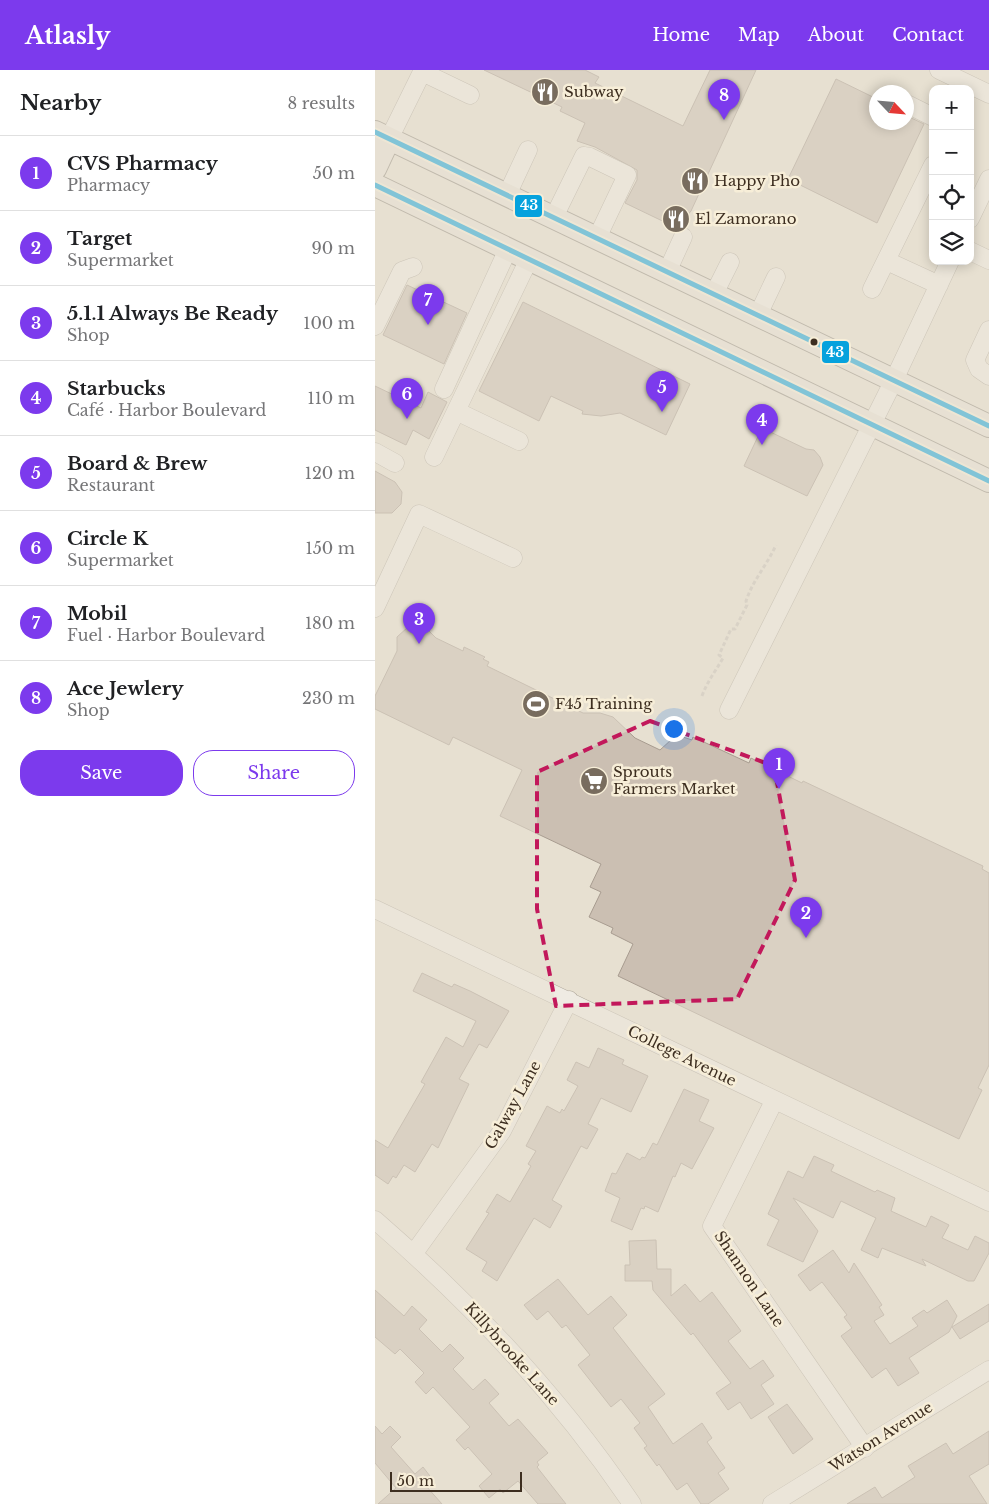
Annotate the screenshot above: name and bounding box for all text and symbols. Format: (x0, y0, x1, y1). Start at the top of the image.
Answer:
text: Atlasly (25, 21, 111, 50)
text: Home (652, 24, 710, 46)
text: Map (738, 24, 780, 46)
text: About (808, 24, 864, 46)
text: Contact (892, 24, 964, 46)
restaurant icon: Subway (530, 77, 560, 107)
pin: 8 (708, 79, 740, 120)
place label: Subway (564, 82, 624, 101)
north arrow (869, 85, 914, 130)
map controls (929, 85, 974, 265)
button: + (929, 85, 974, 130)
text: Nearby (20, 90, 101, 116)
text: 8 results (288, 93, 355, 113)
button: − (929, 130, 974, 175)
text: CVS Pharmacy (67, 152, 218, 175)
text: 1 (33, 163, 39, 183)
text: 50 m (313, 163, 355, 183)
restaurant icon: Happy Pho (680, 166, 710, 196)
place label: Happy Pho (714, 171, 800, 190)
text: Pharmacy (67, 175, 150, 195)
button: locate (929, 175, 974, 220)
line badge: 43 (514, 194, 543, 218)
text: 43 (520, 196, 538, 214)
restaurant icon: El Zamorano (661, 204, 691, 234)
place label: El Zamorano (695, 209, 797, 228)
button: layers (929, 220, 974, 265)
text: Target (67, 227, 132, 250)
text: 2 (31, 238, 41, 258)
text: 90 m (312, 238, 355, 258)
text: Supermarket (67, 250, 174, 270)
pin: 7 (412, 284, 444, 325)
text: 5.1.1 Always Be Ready (67, 302, 278, 325)
text: 3 (31, 313, 41, 333)
text: 100 m (303, 313, 355, 333)
text: Shop (67, 325, 110, 345)
unlabelled marker (809, 337, 819, 347)
line badge: 43 (821, 340, 850, 364)
text: 43 (826, 343, 844, 361)
pin: 5 (646, 371, 678, 412)
text: Starbucks (67, 377, 166, 400)
pin: 6 (391, 378, 423, 419)
text: 4 (31, 388, 41, 408)
text: 110 m (308, 388, 355, 408)
text: Café · Harbor Boulevard (67, 400, 266, 420)
pin: 4 (746, 404, 778, 445)
text: Board & Brew (67, 452, 207, 475)
text: 5 (31, 463, 41, 483)
text: 120 m (305, 463, 355, 483)
text: Restaurant (67, 475, 155, 495)
text: Circle K (67, 527, 148, 550)
text: 6 (31, 538, 41, 558)
text: 150 m (306, 538, 355, 558)
text: Supermarket (67, 550, 174, 570)
text: Mobil (67, 602, 127, 625)
pin: 3 (403, 603, 435, 644)
text: 7 (32, 613, 40, 633)
text: 180 m (305, 613, 355, 633)
text: Fuel · Harbor Boulevard (67, 625, 265, 645)
text: Ace Jewlery (67, 677, 184, 700)
text: 8 (31, 688, 41, 708)
text: 230 m (302, 688, 355, 708)
sports icon: F45 Training (521, 689, 551, 719)
place label: F45 Training (555, 694, 653, 713)
text: Shop (67, 700, 110, 720)
your location (661, 716, 687, 742)
pin: 1 (763, 748, 795, 789)
button: Save (20, 750, 183, 796)
button: Share (193, 750, 355, 796)
place label: Sprouts Farmers Market (613, 762, 736, 798)
supermarket icon: Sprouts Farmers Market (579, 766, 609, 796)
pin: 2 (790, 897, 822, 938)
street label: College Avenue (625, 1021, 740, 1090)
street label: Galway Lane (480, 1057, 545, 1152)
street label: Shannon Lane (710, 1227, 788, 1330)
street label: Killybrooke Lane (461, 1298, 564, 1409)
street label: Watson Avenue (825, 1397, 936, 1476)
scale bar (390, 1469, 523, 1492)
text: 50 m (397, 1472, 434, 1490)

